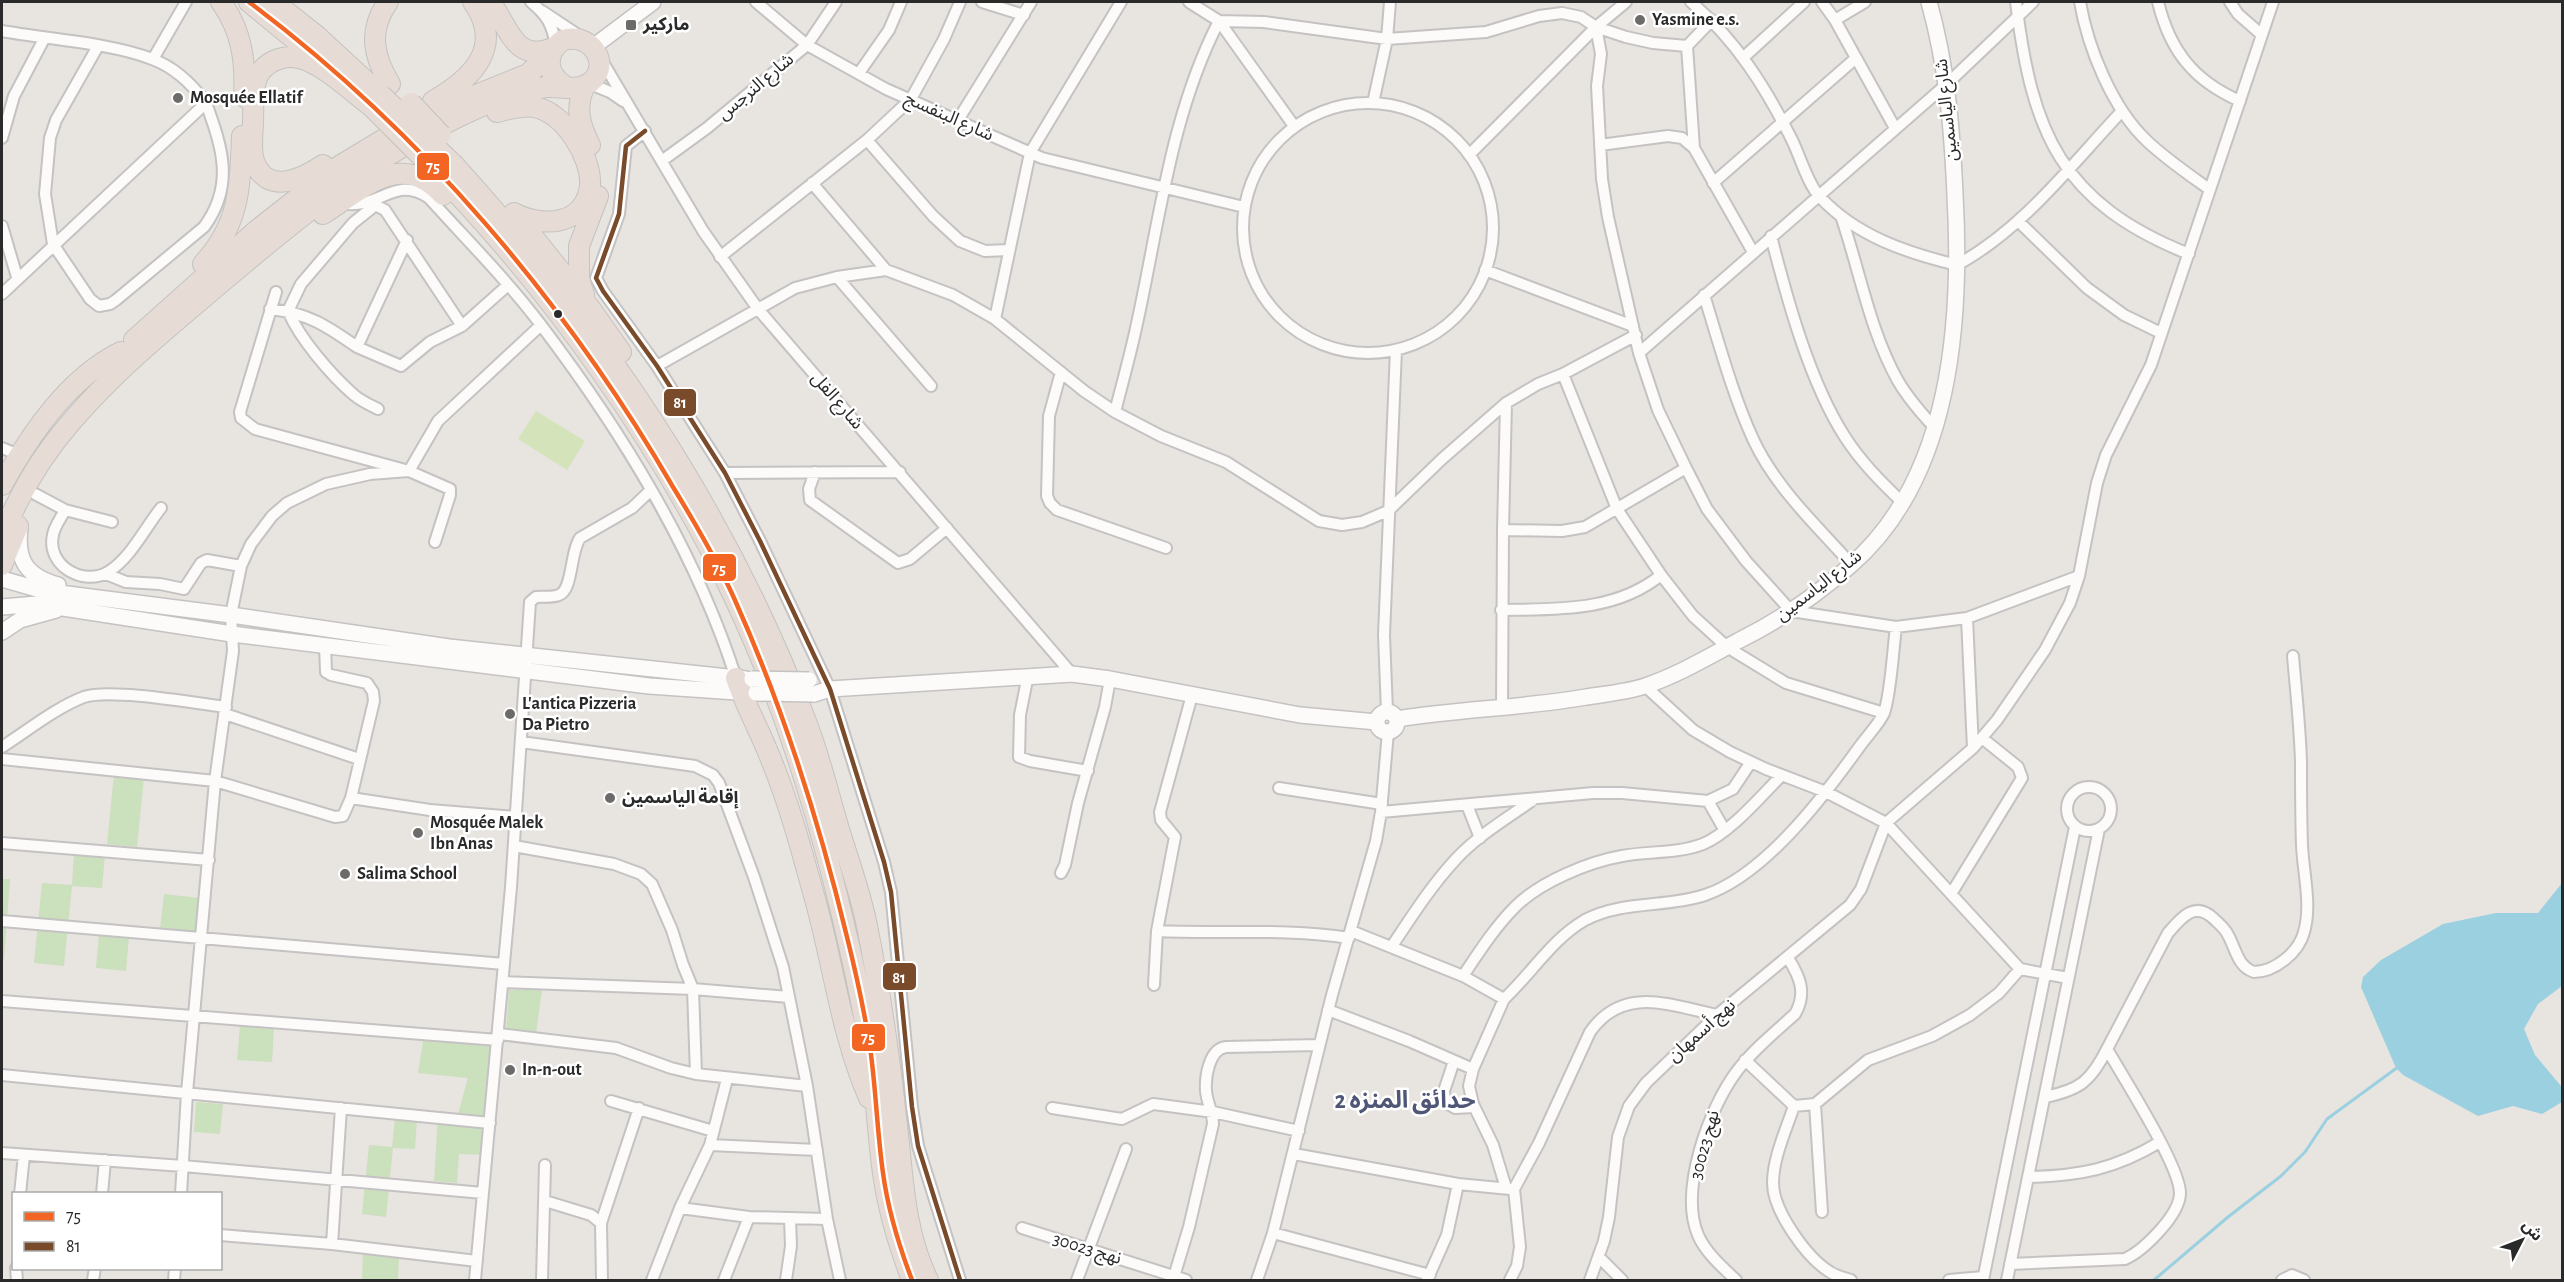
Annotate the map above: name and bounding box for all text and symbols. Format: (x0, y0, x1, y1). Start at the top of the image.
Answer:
place label: Yasmine e.s. (1652, 11, 1739, 29)
marker: Yasmine e.s. (1633, 13, 1647, 27)
place label: ماركير (642, 16, 689, 35)
marker: ماركير (624, 18, 638, 32)
street label: شارع النرجس (715, 50, 800, 127)
street label: شارع الياسمين (1933, 57, 1965, 162)
place label: Mosquée Ellatif (190, 89, 305, 107)
street label: شارع البنفسج (900, 89, 996, 148)
marker: Mosquée Ellatif (171, 91, 185, 105)
line badge: 75 (416, 152, 450, 181)
text: 75 (426, 159, 440, 175)
unlabelled marker (552, 308, 564, 320)
street label: شارع الفل (805, 369, 866, 436)
line badge: 81 (663, 388, 697, 417)
text: 81 (673, 395, 687, 411)
street label: شارع الياسمين (1773, 547, 1868, 628)
line badge: 75 (702, 553, 737, 582)
text: 75 (712, 561, 726, 577)
place label: L'antica Pizzeria Da Pietro (522, 695, 637, 734)
marker: L'antica Pizzeria Da Pietro (503, 707, 517, 721)
place label: إقامة الياسمين (622, 787, 739, 809)
marker: إقامة الياسمين (603, 791, 617, 805)
place label: Mosquée Malek Ibn Anas (430, 814, 543, 853)
marker: Mosquée Malek Ibn Anas (411, 826, 425, 840)
place label: Salima School (357, 865, 457, 883)
marker: Salima School (338, 867, 352, 881)
line badge: 81 (882, 962, 917, 991)
text: 81 (892, 970, 906, 986)
street label: نهج أسمهان (1663, 994, 1741, 1068)
line badge: 75 (851, 1023, 886, 1052)
text: 75 (861, 1030, 875, 1046)
place label: In-n-out (522, 1061, 582, 1079)
marker: In-n-out (503, 1063, 517, 1077)
district label: حدائق المنزه 2 (1334, 1089, 1476, 1115)
street label: نهج 30023 (1687, 1109, 1726, 1182)
legend (12, 1192, 222, 1270)
text: 75 (66, 1208, 81, 1226)
north arrow (2492, 1210, 2552, 1270)
text: ش (2518, 1217, 2546, 1245)
street label: نهج 30023 (1050, 1230, 1123, 1271)
text: 81 (66, 1238, 81, 1256)

